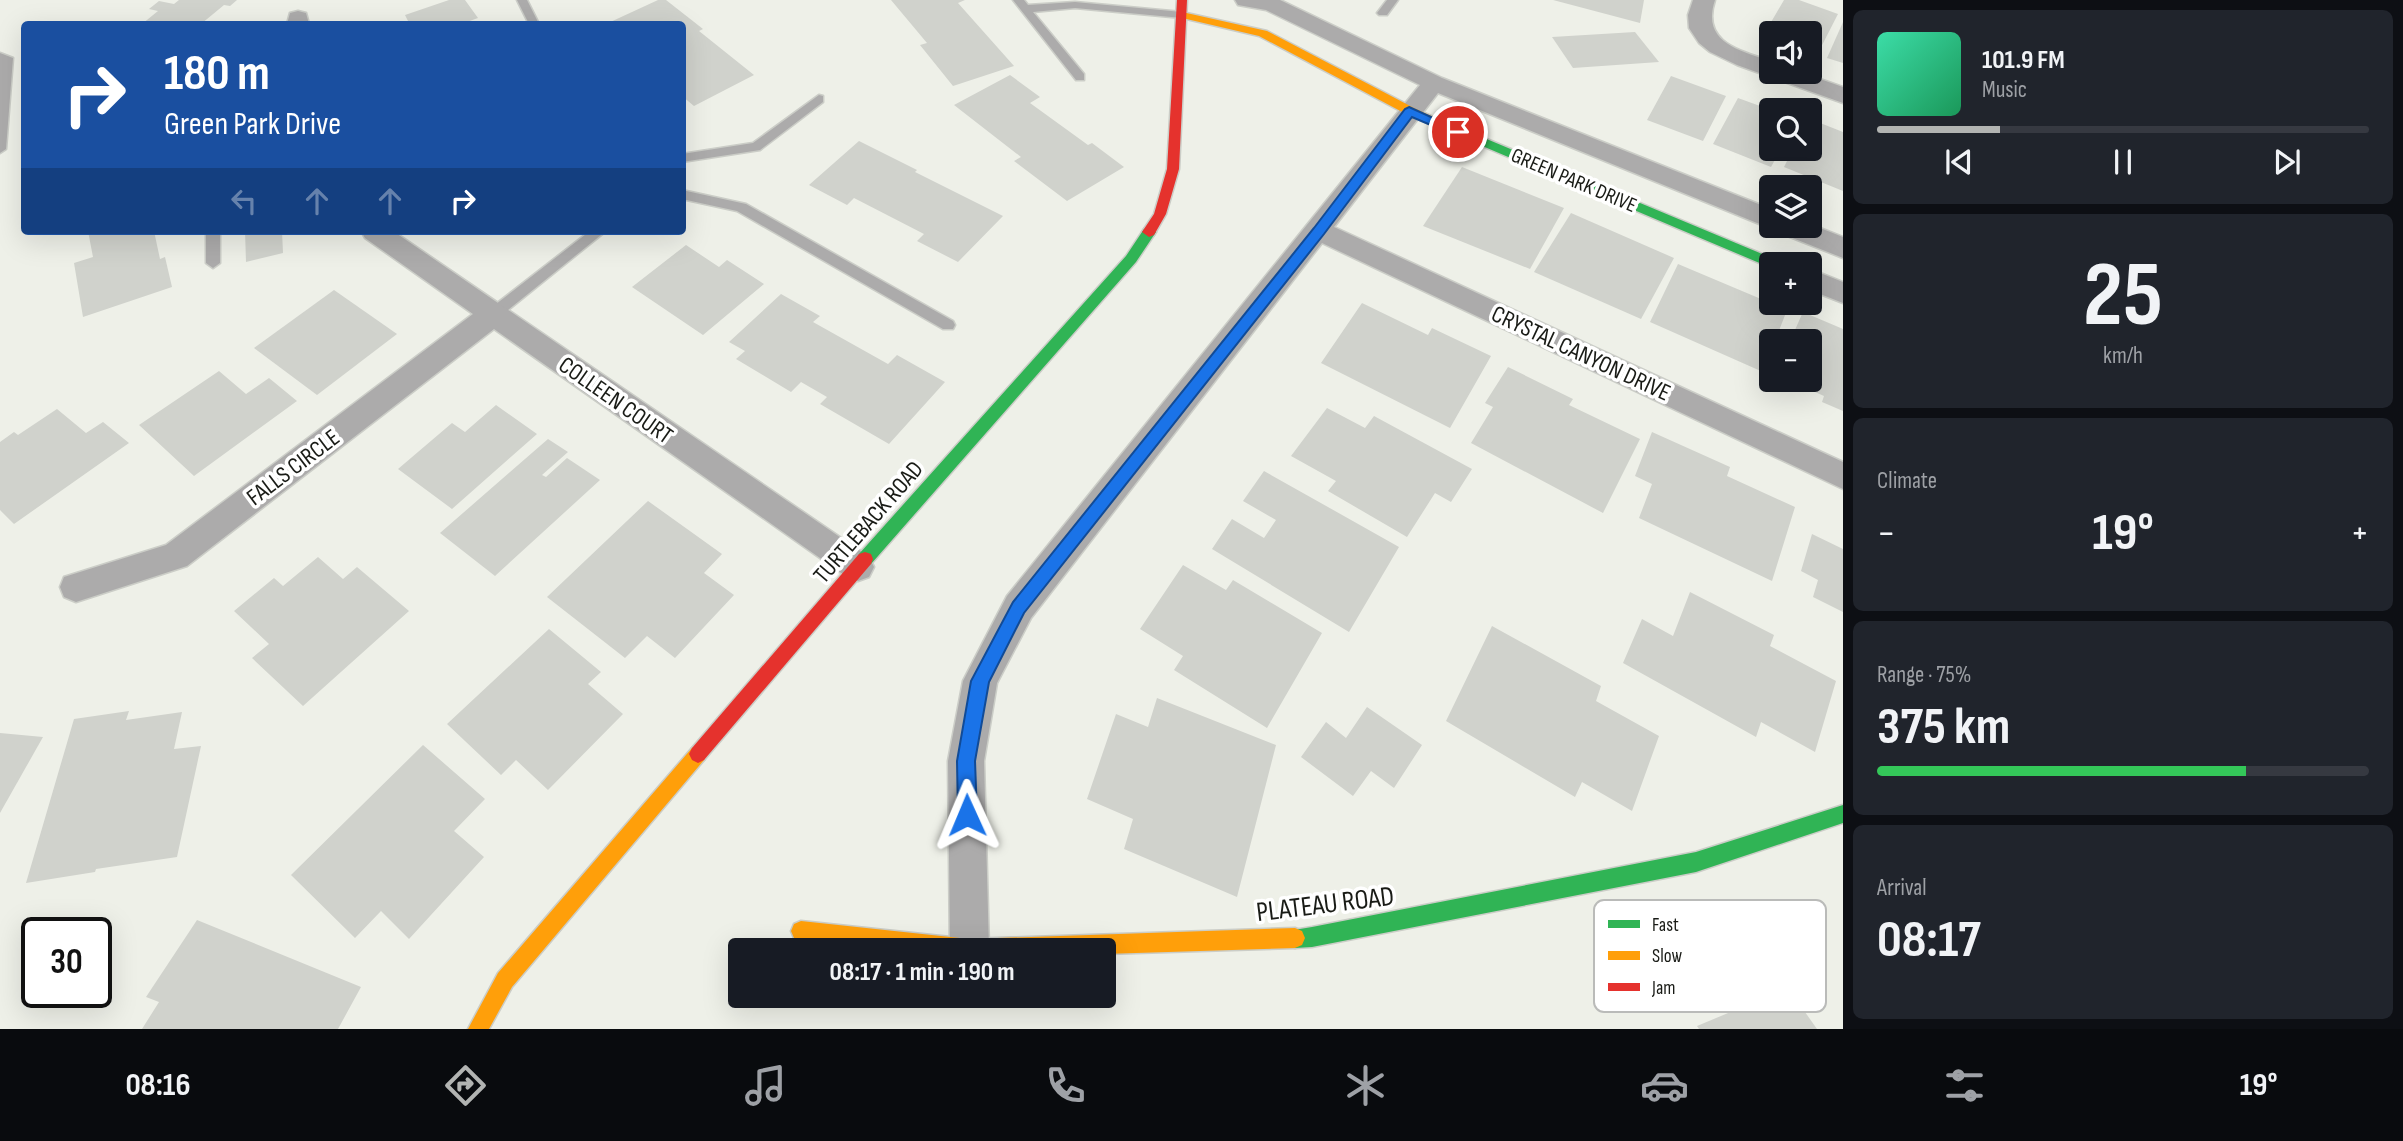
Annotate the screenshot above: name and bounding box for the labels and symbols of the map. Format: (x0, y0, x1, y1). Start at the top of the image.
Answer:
pin (1428, 102, 1488, 162)
street label: GREEN PARK DRIVE (1507, 143, 1640, 218)
street label: CRYSTAL CANYON DRIVE (1487, 299, 1675, 408)
street label: COLLEEN COURT (553, 350, 679, 450)
street label: FALLS CIRCLE (241, 423, 345, 512)
street label: TURTLEBACK ROAD (807, 455, 929, 589)
position arrow (930, 778, 1004, 852)
street label: PLATEAU ROAD (1255, 880, 1396, 929)
legend (1594, 900, 1826, 1012)
text: Fast (1652, 914, 1679, 937)
speed limit sign: 30 (21, 917, 112, 1008)
text: Slow (1652, 945, 1682, 968)
text: Jam (1651, 977, 1675, 1000)

